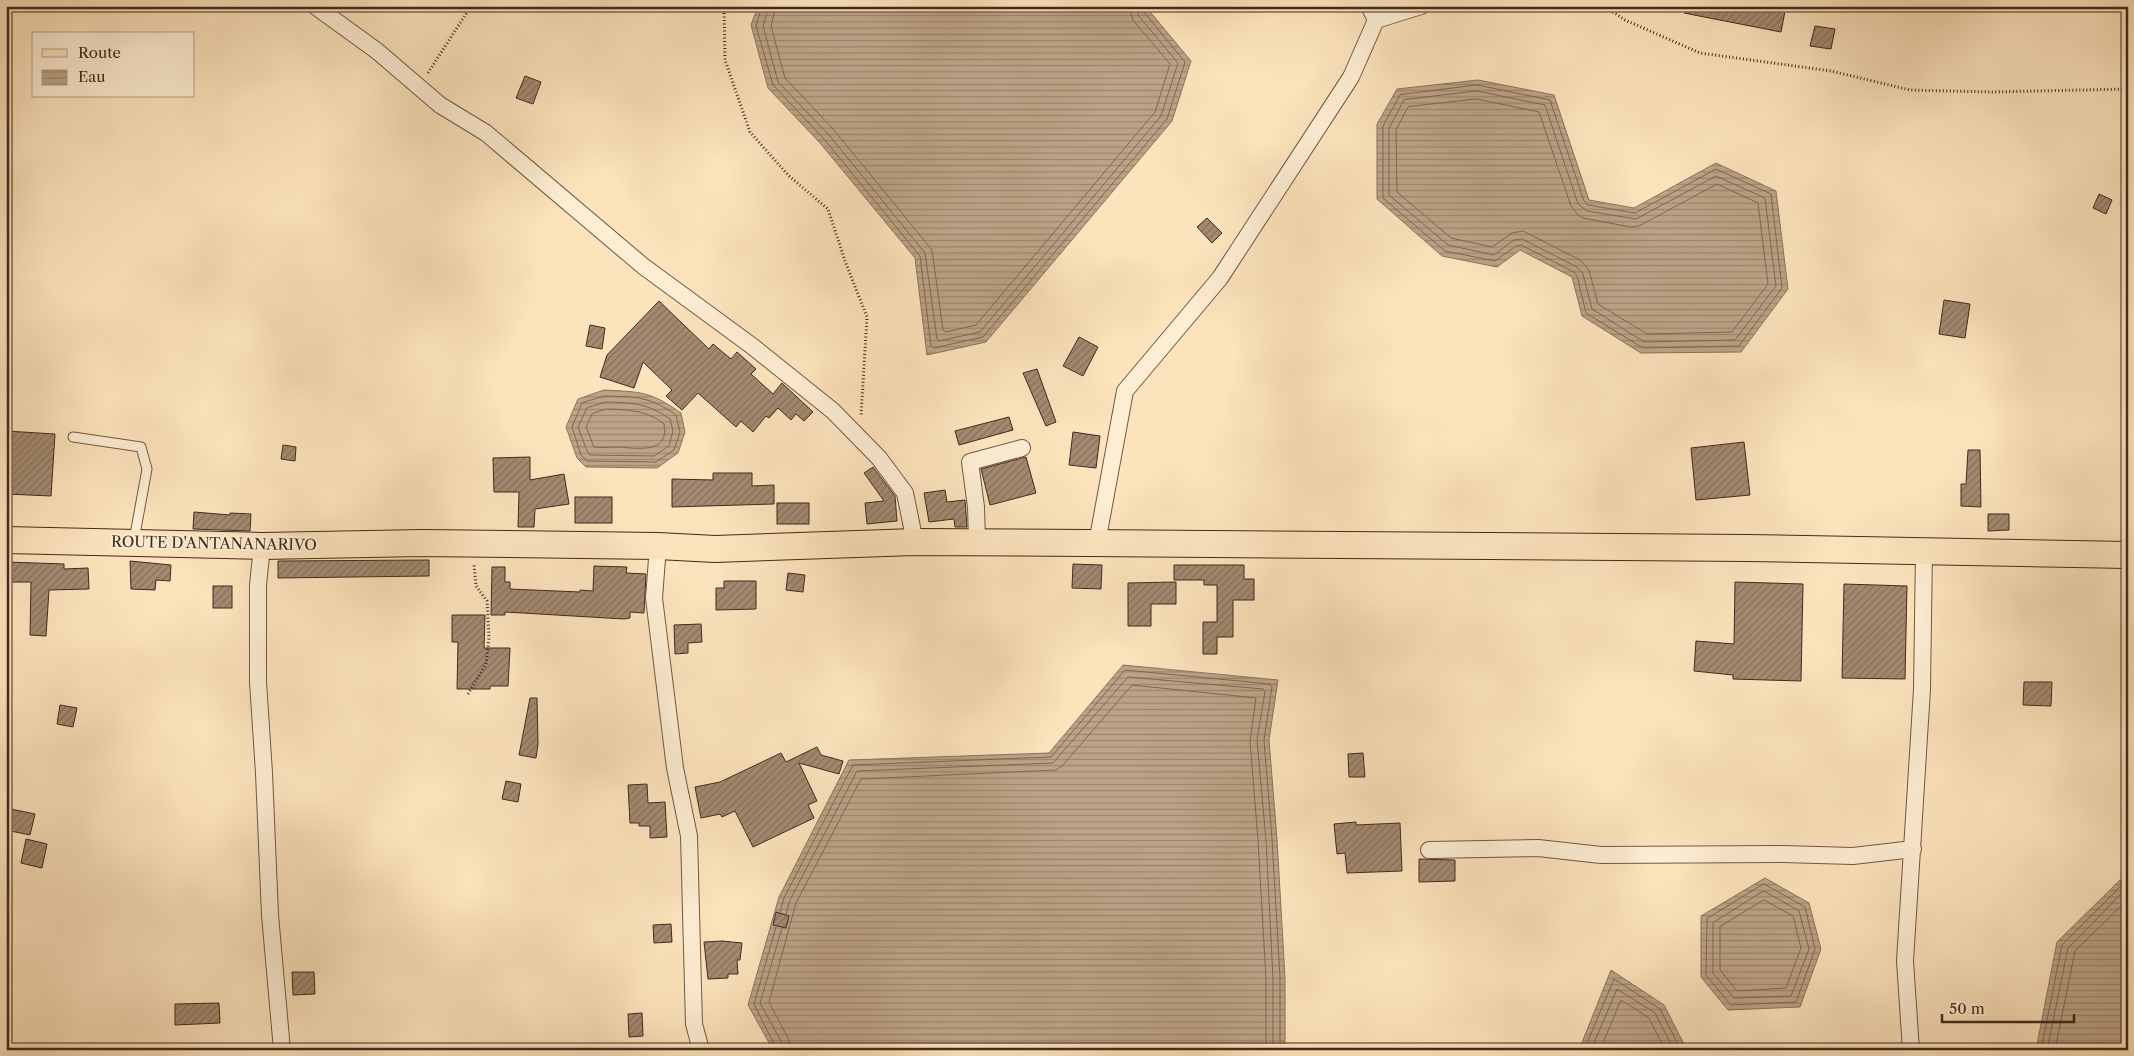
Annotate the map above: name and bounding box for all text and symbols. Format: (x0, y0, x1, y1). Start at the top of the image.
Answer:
legend (32, 32, 195, 98)
text: Route (78, 43, 121, 62)
text: Eau (78, 67, 106, 86)
street label: ROUTE D'ANTANANARIVO (111, 532, 317, 554)
scale bar (1942, 991, 2074, 1023)
text: 50 m (1949, 999, 1985, 1018)

